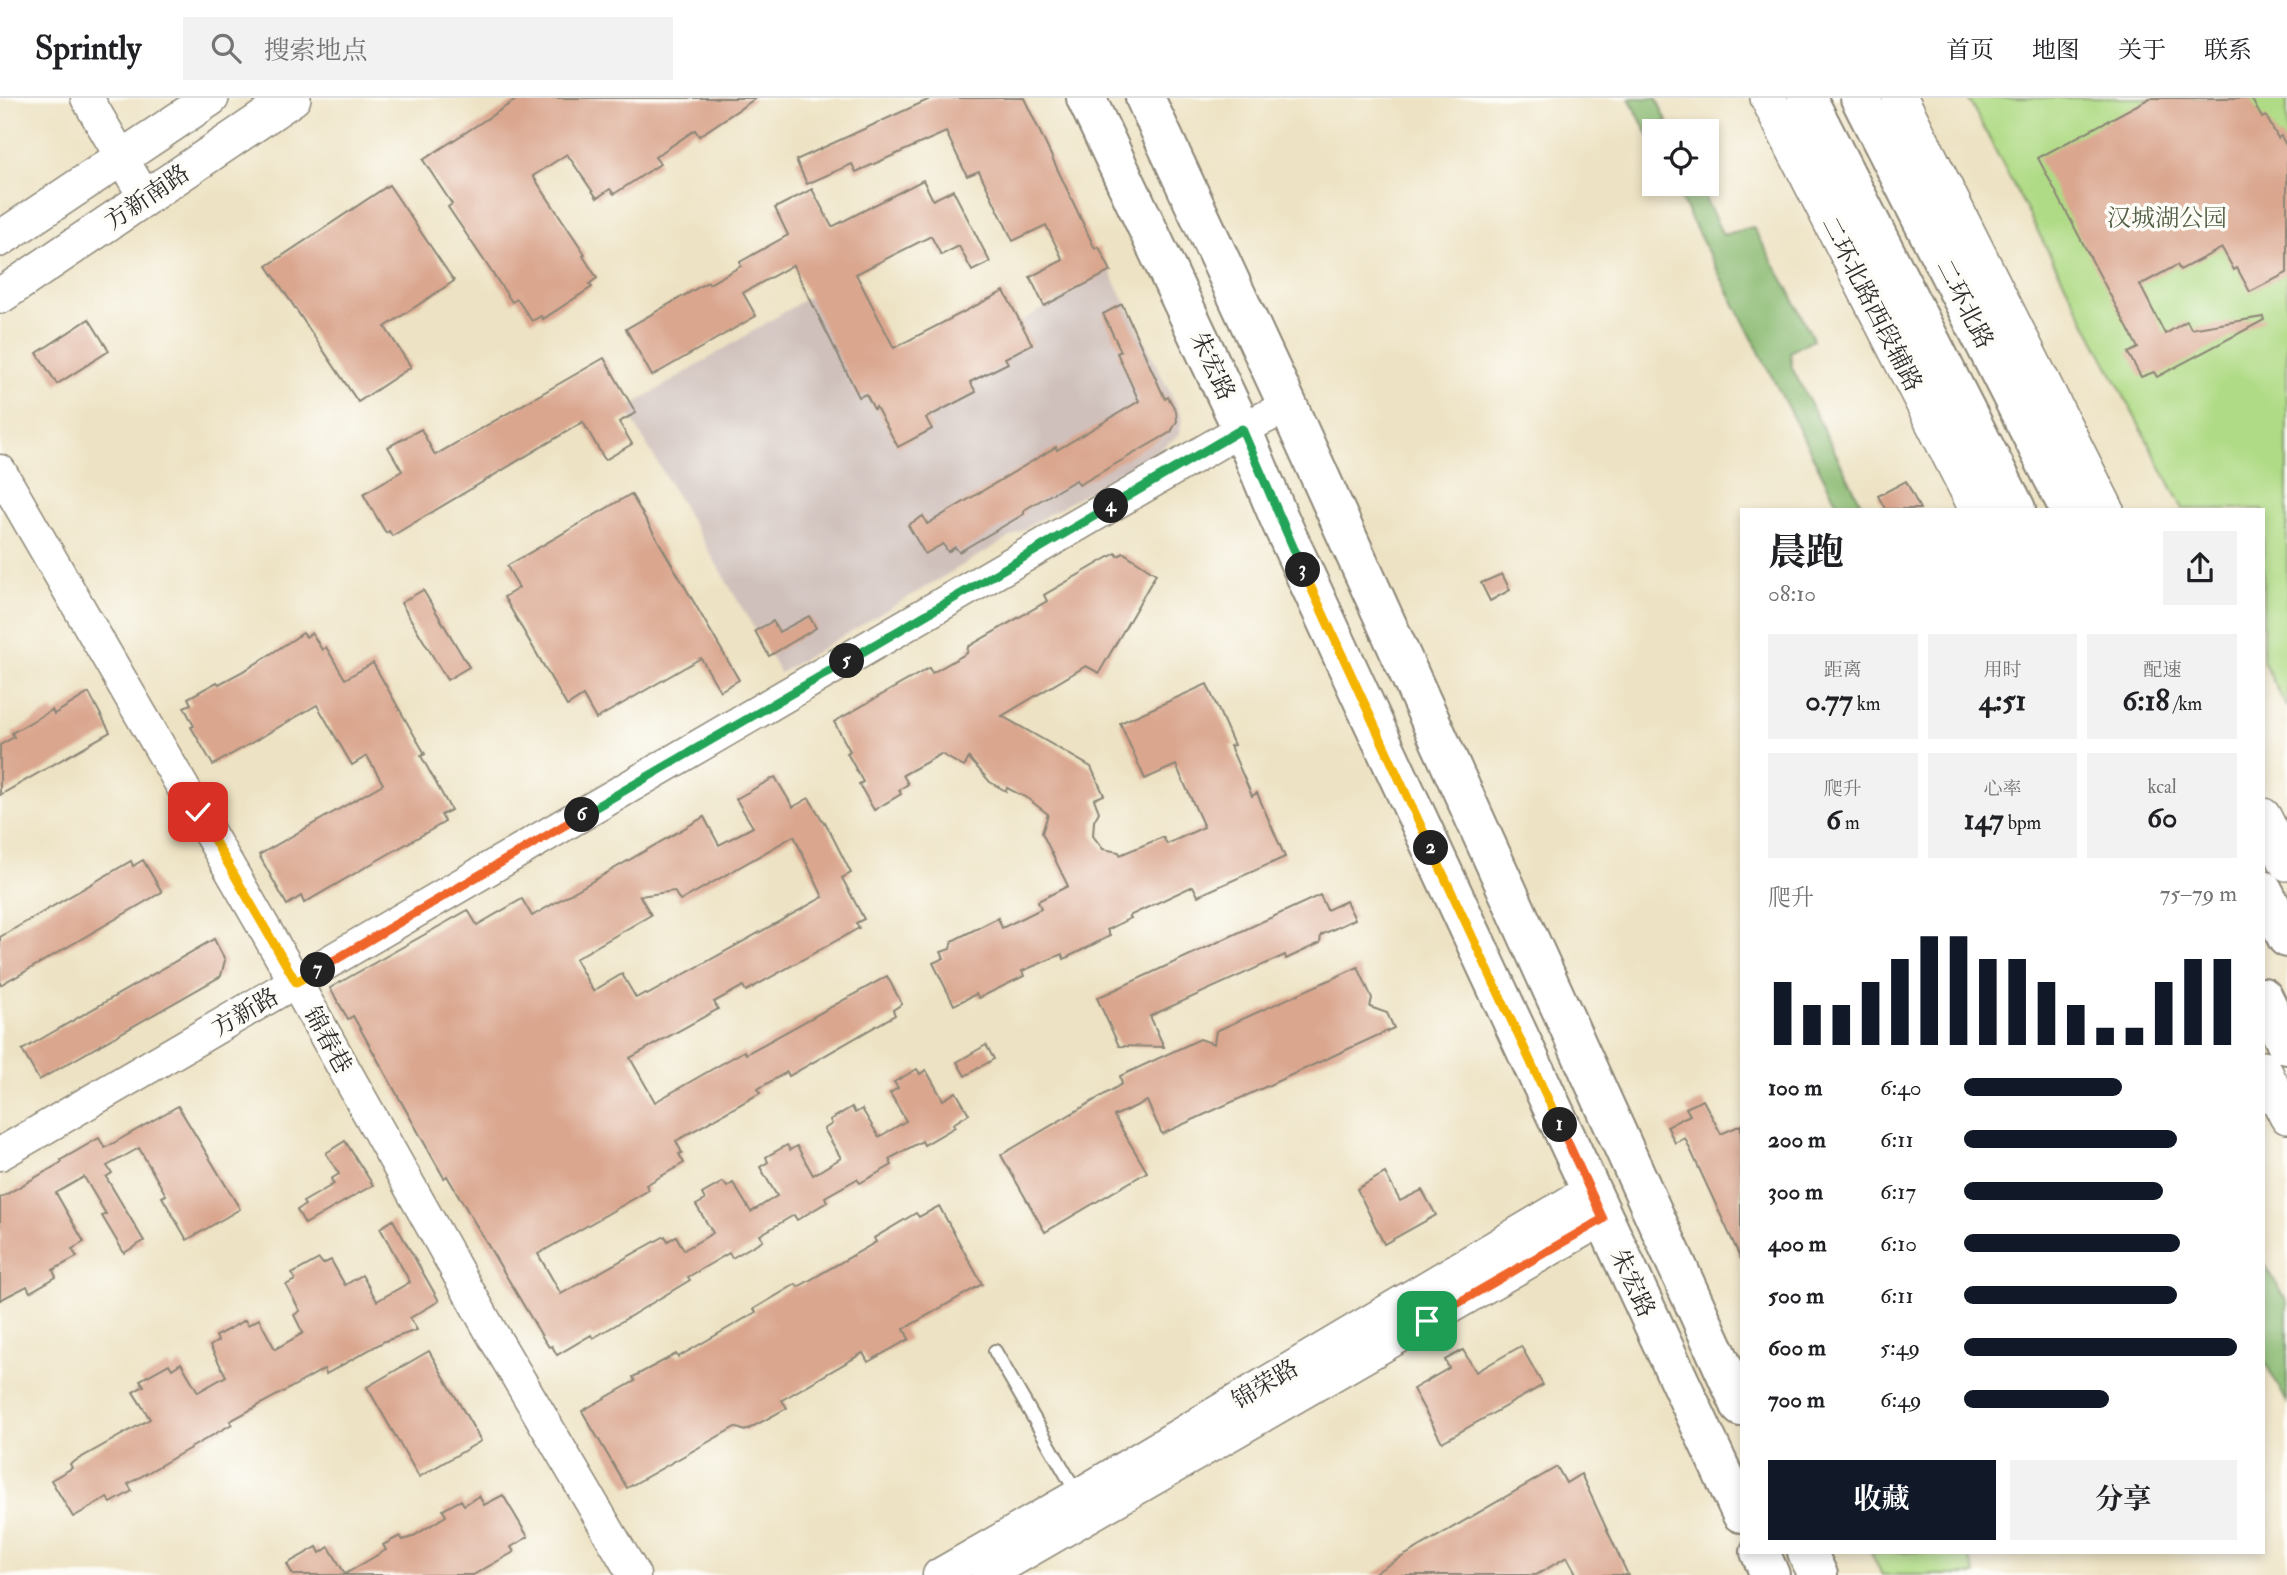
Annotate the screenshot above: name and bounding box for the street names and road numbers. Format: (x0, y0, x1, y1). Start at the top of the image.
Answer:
street label: 方新南路 (99, 158, 196, 237)
street label: 二环北路西段辅路 (1814, 212, 1929, 397)
street label: 二环北路 (1929, 254, 2000, 354)
street label: 朱宏路 (1183, 327, 1242, 405)
street label: 方新路 (206, 981, 284, 1044)
street label: 锦春巷 (297, 1001, 359, 1079)
street label: 朱宏路 (1603, 1244, 1662, 1322)
street label: 锦荣路 (1226, 1353, 1304, 1416)

